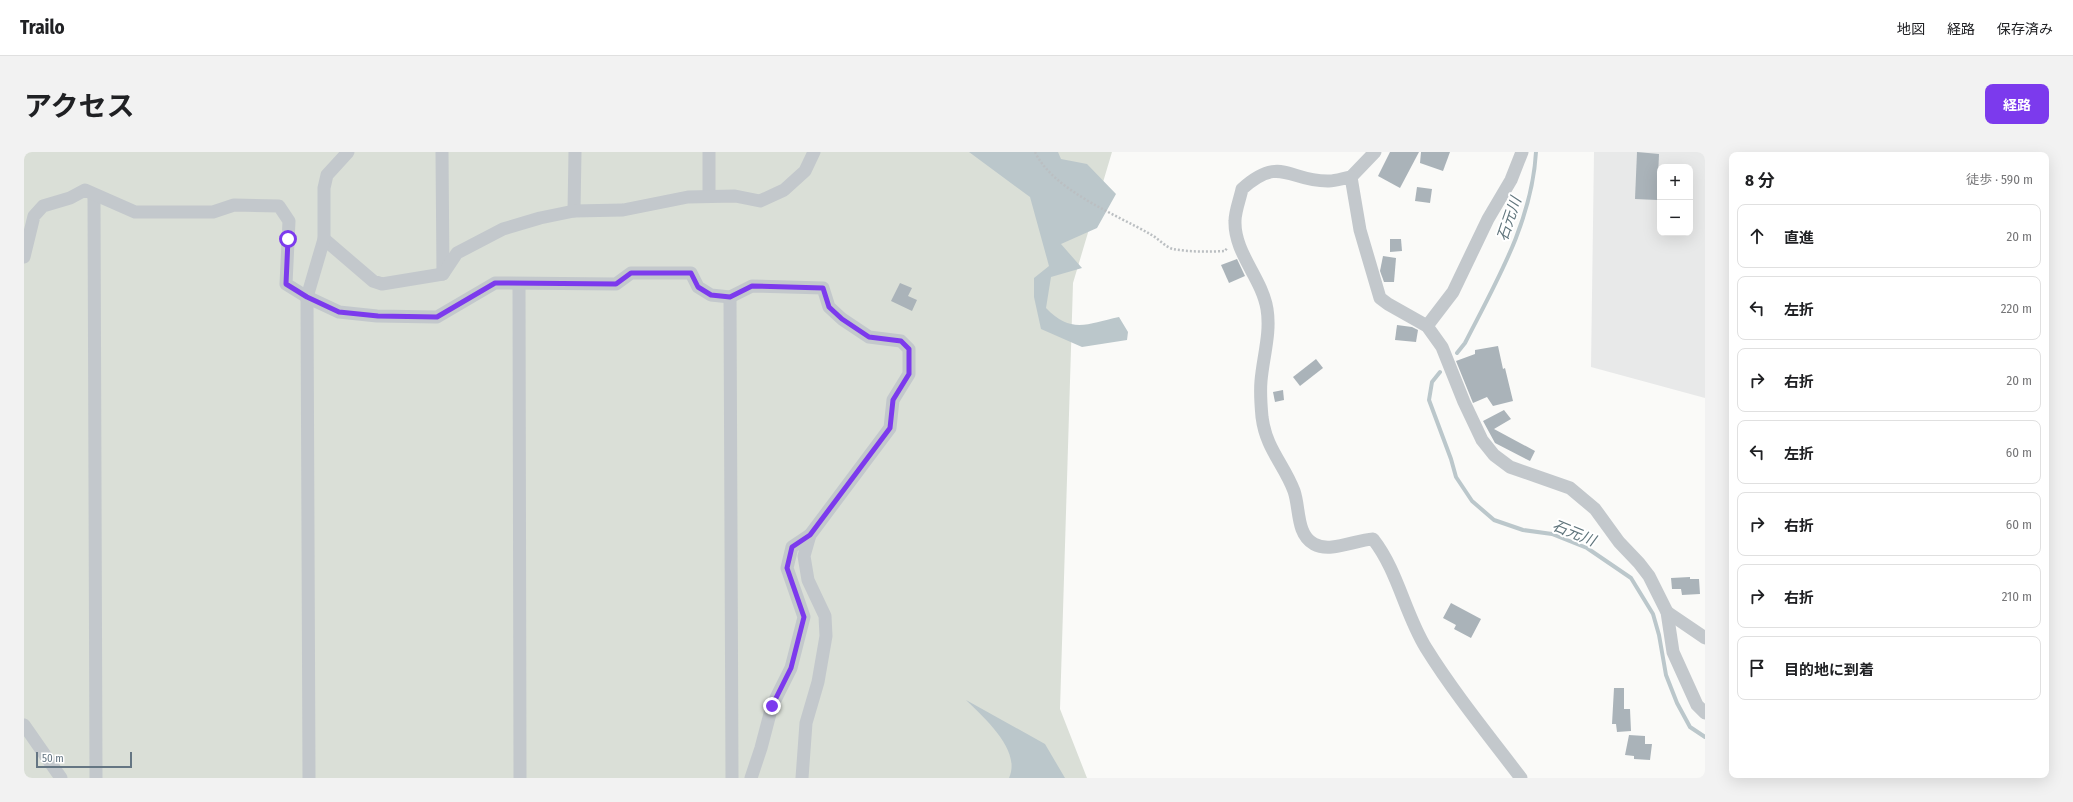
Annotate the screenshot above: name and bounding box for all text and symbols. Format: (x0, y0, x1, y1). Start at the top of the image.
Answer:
text: Trailo (20, 16, 65, 39)
text: 地図 (1897, 21, 1925, 38)
text: 経路 (1947, 21, 1975, 38)
text: 保存済み (1997, 21, 2053, 38)
button: 経路 (1985, 84, 2049, 124)
text: アクセス (24, 90, 135, 123)
map controls (1657, 164, 1693, 236)
button: + (1657, 164, 1693, 200)
text: 8 分 (1745, 170, 1775, 191)
text: 徒歩 · 590 m (1966, 172, 2033, 187)
water label: 石元川 (1493, 193, 1525, 243)
button: − (1657, 200, 1693, 236)
icon: ahead (1746, 225, 1768, 247)
text: 直進 (1784, 229, 1814, 247)
text: 20 m (2006, 229, 2032, 244)
route start (279, 230, 297, 248)
icon: left (1746, 297, 1768, 319)
text: 左折 (1784, 301, 1814, 319)
text: 220 m (2001, 301, 2032, 316)
icon: right (1746, 369, 1768, 391)
text: 右折 (1784, 373, 1814, 391)
text: 20 m (2006, 373, 2032, 388)
icon: left (1746, 441, 1768, 463)
text: 左折 (1784, 445, 1814, 463)
text: 60 m (2006, 445, 2032, 460)
icon: right (1746, 513, 1768, 535)
water label: 石元川 (1550, 516, 1600, 551)
text: 右折 (1784, 517, 1814, 535)
text: 60 m (2006, 517, 2032, 532)
icon: right (1746, 585, 1768, 607)
text: 右折 (1784, 589, 1814, 607)
text: 210 m (2002, 589, 2032, 604)
icon: arrive (1746, 657, 1768, 679)
text: 目的地に到着 (1784, 661, 1874, 679)
route end (763, 697, 781, 715)
scale bar (36, 750, 132, 769)
text: 50 m (42, 752, 64, 765)

